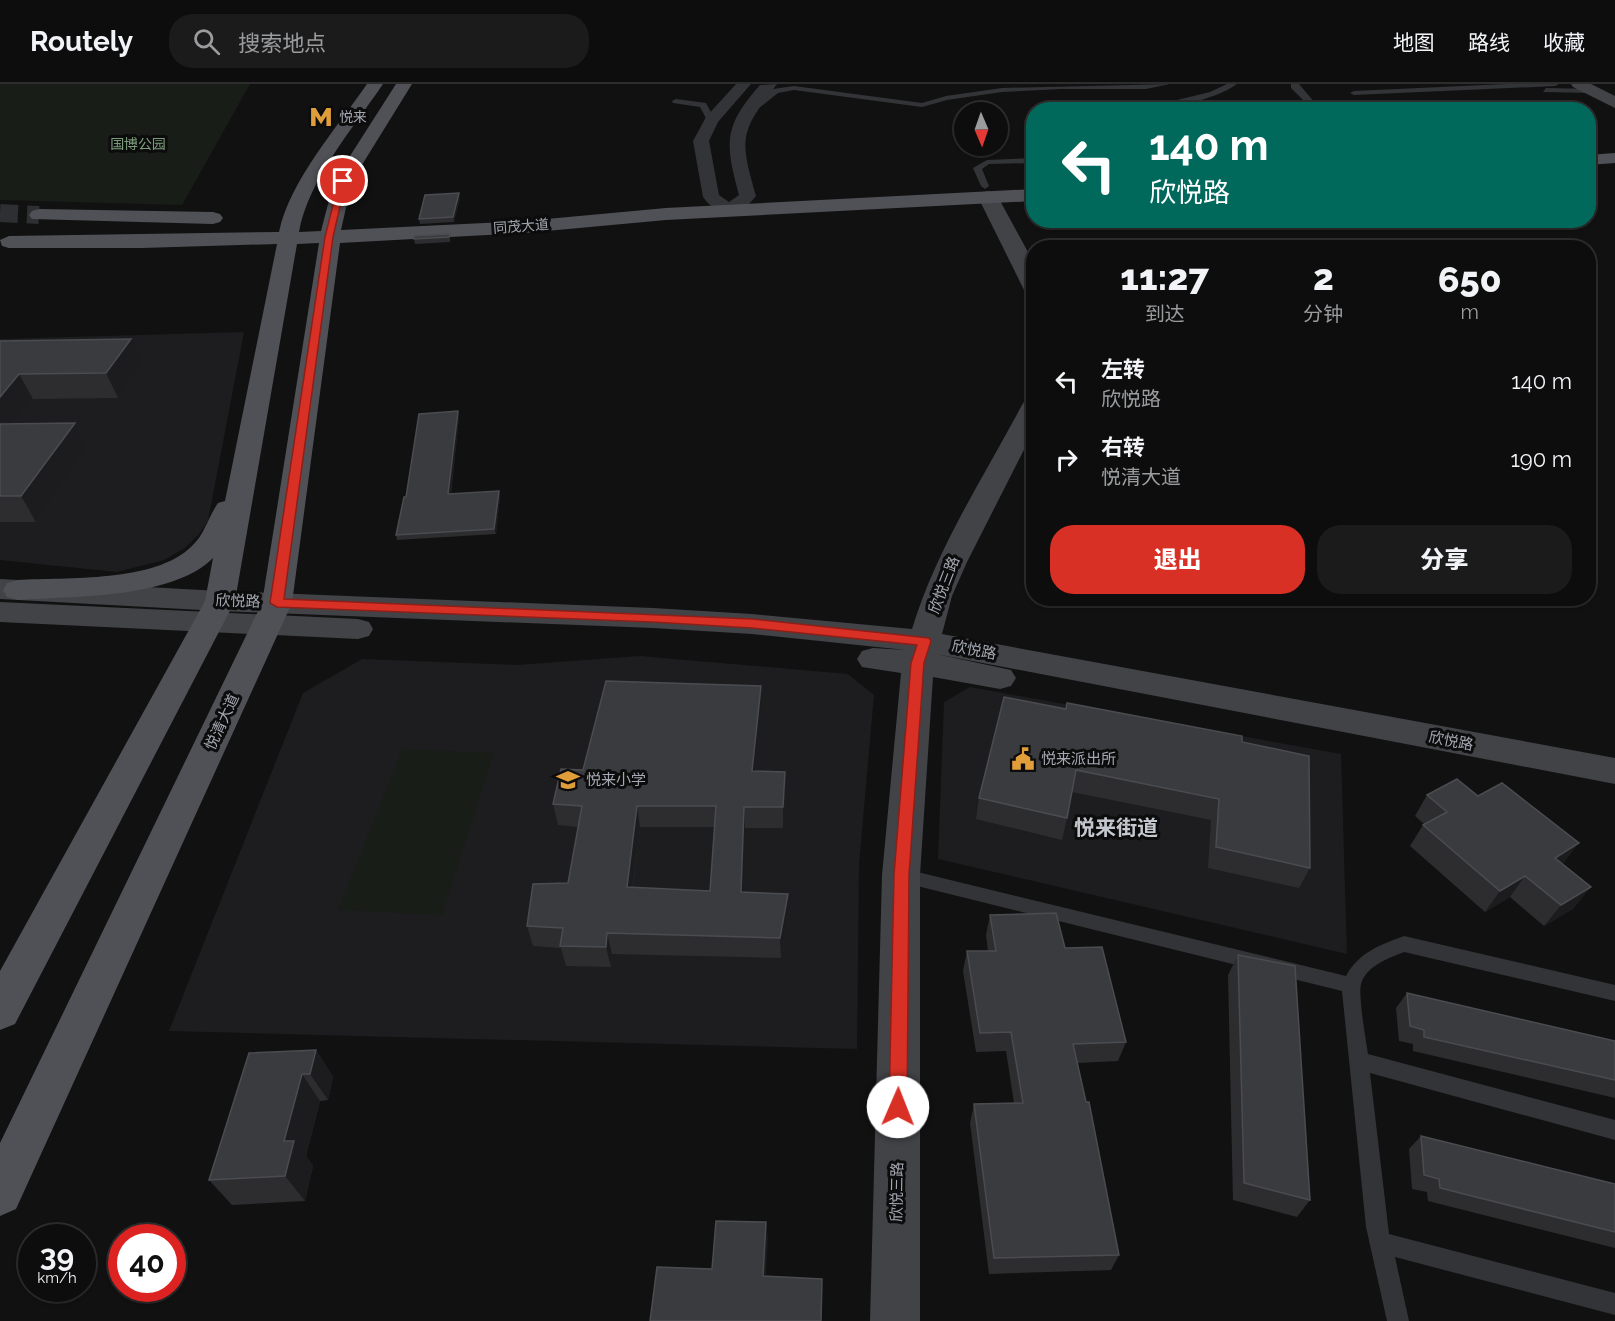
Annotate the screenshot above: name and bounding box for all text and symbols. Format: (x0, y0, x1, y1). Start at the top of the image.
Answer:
search box (169, 14, 589, 68)
text: Routely (30, 25, 133, 58)
icon: search (190, 25, 223, 58)
text: 搜索地点 (238, 30, 326, 56)
text: 地图 (1393, 30, 1435, 55)
text: 路线 (1468, 30, 1510, 55)
text: 收藏 (1543, 30, 1585, 55)
north arrow (954, 102, 1008, 156)
map controls (954, 102, 1008, 156)
metro station icon: 悦来 (308, 104, 334, 130)
place label: 悦来 (339, 109, 367, 125)
text: 140 m (1149, 121, 1269, 170)
icon: left (1050, 126, 1128, 204)
park label: 国博公园 (110, 136, 166, 152)
pin (317, 155, 368, 206)
icon: arrive (326, 164, 359, 197)
text: 欣悦路 (1149, 177, 1230, 208)
street label: 同茂大道 (493, 216, 549, 236)
text: 11:27 (1120, 256, 1209, 298)
text: 2 (1313, 256, 1334, 298)
text: 650 (1438, 258, 1502, 300)
text: m (1460, 300, 1479, 324)
text: 到达 (1145, 302, 1185, 326)
text: 分钟 (1303, 302, 1343, 326)
text: 左转 (1101, 356, 1145, 382)
icon: left (1050, 365, 1083, 398)
text: 140 m (1511, 368, 1572, 394)
text: 欣悦路 (1101, 387, 1161, 411)
text: 右转 (1101, 434, 1145, 460)
icon: right (1050, 443, 1083, 476)
text: 190 m (1510, 446, 1572, 472)
text: 悦清大道 (1101, 465, 1181, 489)
button: 退出 (1050, 525, 1305, 594)
button: 分享 (1317, 525, 1572, 594)
street label: 欣悦三路 (925, 554, 963, 616)
street label: 欣悦路 (215, 591, 261, 611)
street label: 欣悦路 (950, 637, 998, 663)
street label: 悦清大道 (201, 691, 243, 753)
street label: 欣悦路 (1427, 728, 1475, 754)
public building icon: 悦来派出所 (1010, 746, 1036, 772)
place label: 悦来派出所 (1041, 750, 1116, 768)
school or university icon: 悦来小学 (555, 767, 581, 793)
place label: 悦来小学 (586, 771, 646, 789)
district label: 悦来街道 (1074, 815, 1158, 840)
position arrow (866, 1075, 930, 1139)
street label: 欣悦三路 (887, 1162, 907, 1222)
speed limit sign: 40 (108, 1224, 186, 1302)
text: 39 (40, 1238, 74, 1273)
text: km/h (37, 1269, 77, 1287)

